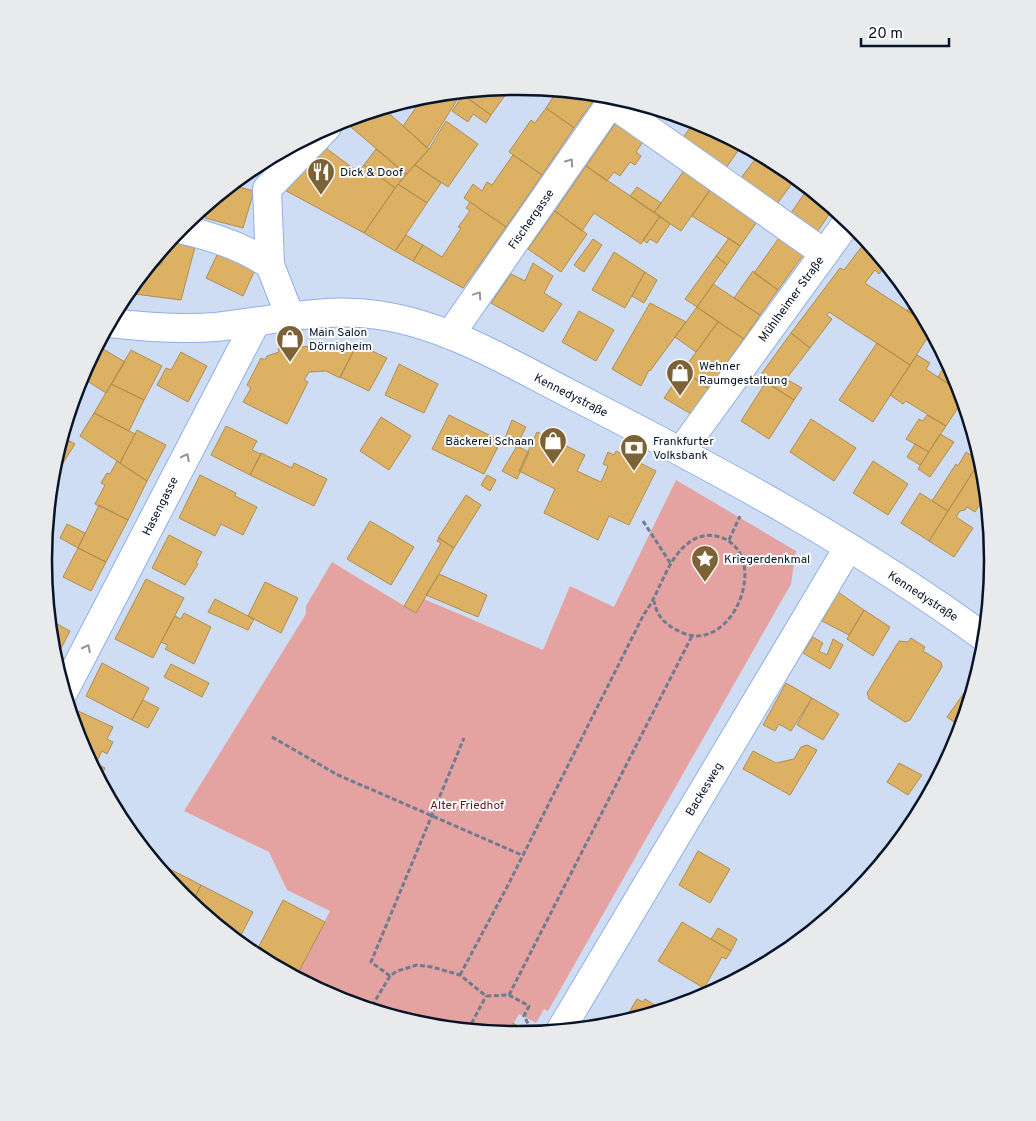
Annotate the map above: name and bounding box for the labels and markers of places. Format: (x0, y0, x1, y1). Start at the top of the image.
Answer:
restaurant icon: Dick & Doof (306, 157, 336, 196)
place label: Dick & Doof (340, 165, 403, 181)
shop icon: Main Salon Dörnigheim (275, 324, 305, 363)
place label: Main Salon Dörnigheim (309, 325, 372, 355)
shop icon: Wehner Raumgestaltung (665, 358, 695, 397)
place label: Wehner Raumgestaltung (699, 359, 788, 389)
shop icon: Bäckerei Schaan (538, 426, 568, 465)
bank icon: Frankfurter Volksbank (619, 433, 649, 472)
place label: Bäckerei Schaan (445, 434, 534, 450)
place label: Frankfurter Volksbank (653, 434, 714, 464)
place icon: Kriegerdenkmal (690, 544, 720, 583)
place label: Kriegerdenkmal (724, 552, 810, 568)

